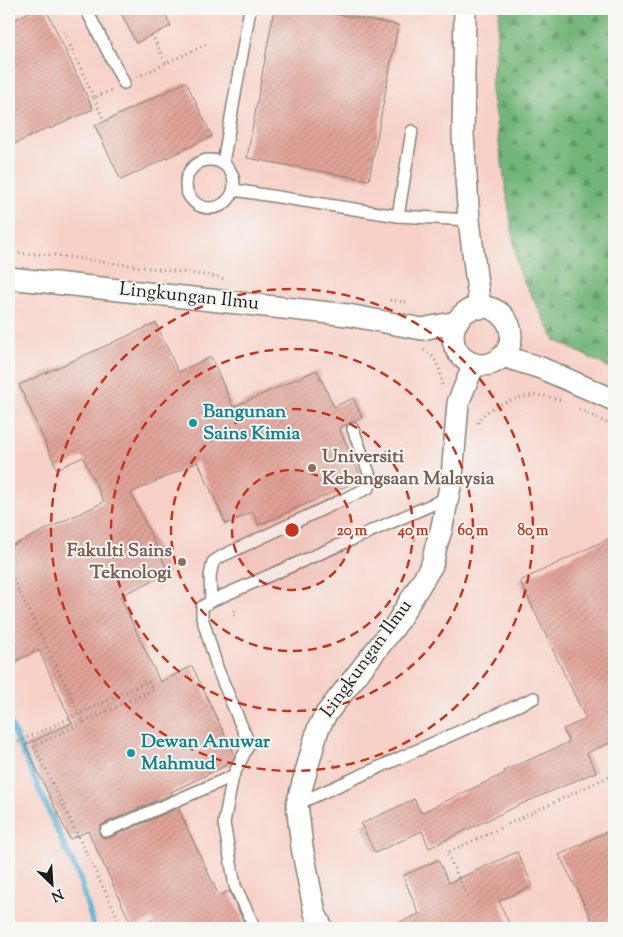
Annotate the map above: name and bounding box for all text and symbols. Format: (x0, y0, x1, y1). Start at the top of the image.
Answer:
street label: Lingkungan Ilmu (118, 276, 260, 318)
place label: Bangunan Sains Kimia (203, 399, 300, 448)
marker: Bangunan Sains Kimia (187, 417, 199, 429)
place label: Universiti Kebangsaan Malaysia (322, 444, 495, 493)
marker: Universiti Kebangsaan Malaysia (306, 462, 318, 474)
centre of rings (283, 521, 301, 539)
text: 20 m (337, 521, 368, 542)
text: 40 m (397, 521, 429, 542)
text: 60 m (458, 521, 489, 542)
text: 80 m (517, 521, 549, 542)
place label: Fakulti Sains Teknologi (67, 538, 173, 587)
marker: Fakulti Sains Teknologi (176, 556, 188, 568)
street label: Lingkungan Ilmu (315, 594, 419, 724)
place label: Dewan Anuwar Mahmud (141, 729, 271, 778)
marker: Dewan Anuwar Mahmud (125, 747, 137, 759)
north arrow (28, 860, 78, 910)
text: N (47, 883, 66, 905)

